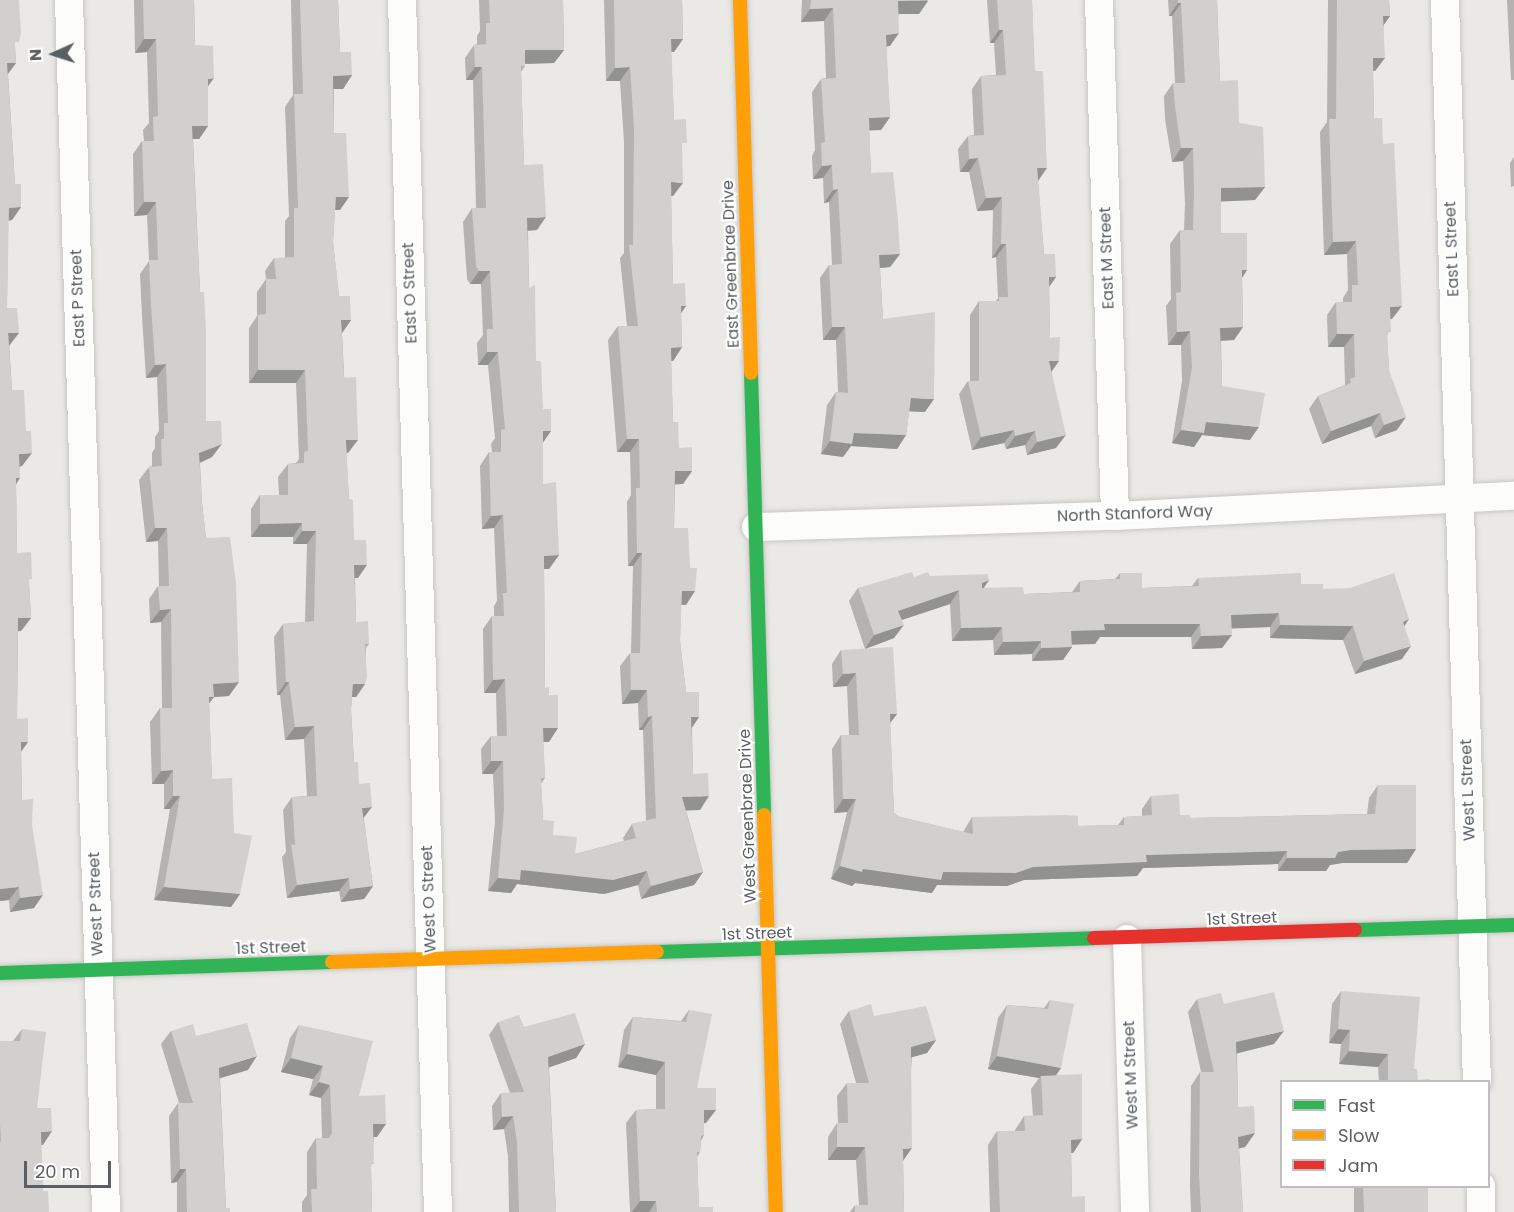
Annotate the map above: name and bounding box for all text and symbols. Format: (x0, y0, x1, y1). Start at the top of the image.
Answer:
north arrow (24, 24, 84, 84)
text: N (24, 48, 47, 62)
street label: East Greenbrae Drive (718, 180, 744, 348)
street label: East L Street (1441, 201, 1463, 297)
street label: East M Street (1096, 207, 1118, 309)
street label: East O Street (399, 242, 421, 344)
street label: East P Street (67, 249, 89, 347)
street label: North Stanford Way (1057, 502, 1213, 526)
street label: West Greenbrae Drive (735, 729, 761, 903)
street label: West L Street (1457, 739, 1479, 841)
street label: West O Street (418, 845, 440, 953)
street label: West P Street (85, 852, 107, 956)
street label: 1st Street (1206, 908, 1278, 930)
street label: 1st Street (721, 923, 793, 945)
street label: 1st Street (235, 937, 307, 959)
street label: West M Street (1120, 1020, 1142, 1130)
legend (1280, 1080, 1490, 1188)
text: Fast (1338, 1093, 1375, 1118)
text: Slow (1338, 1123, 1379, 1148)
scale bar (27, 1149, 114, 1187)
text: Jam (1338, 1153, 1378, 1178)
text: 20 m (35, 1159, 80, 1184)

